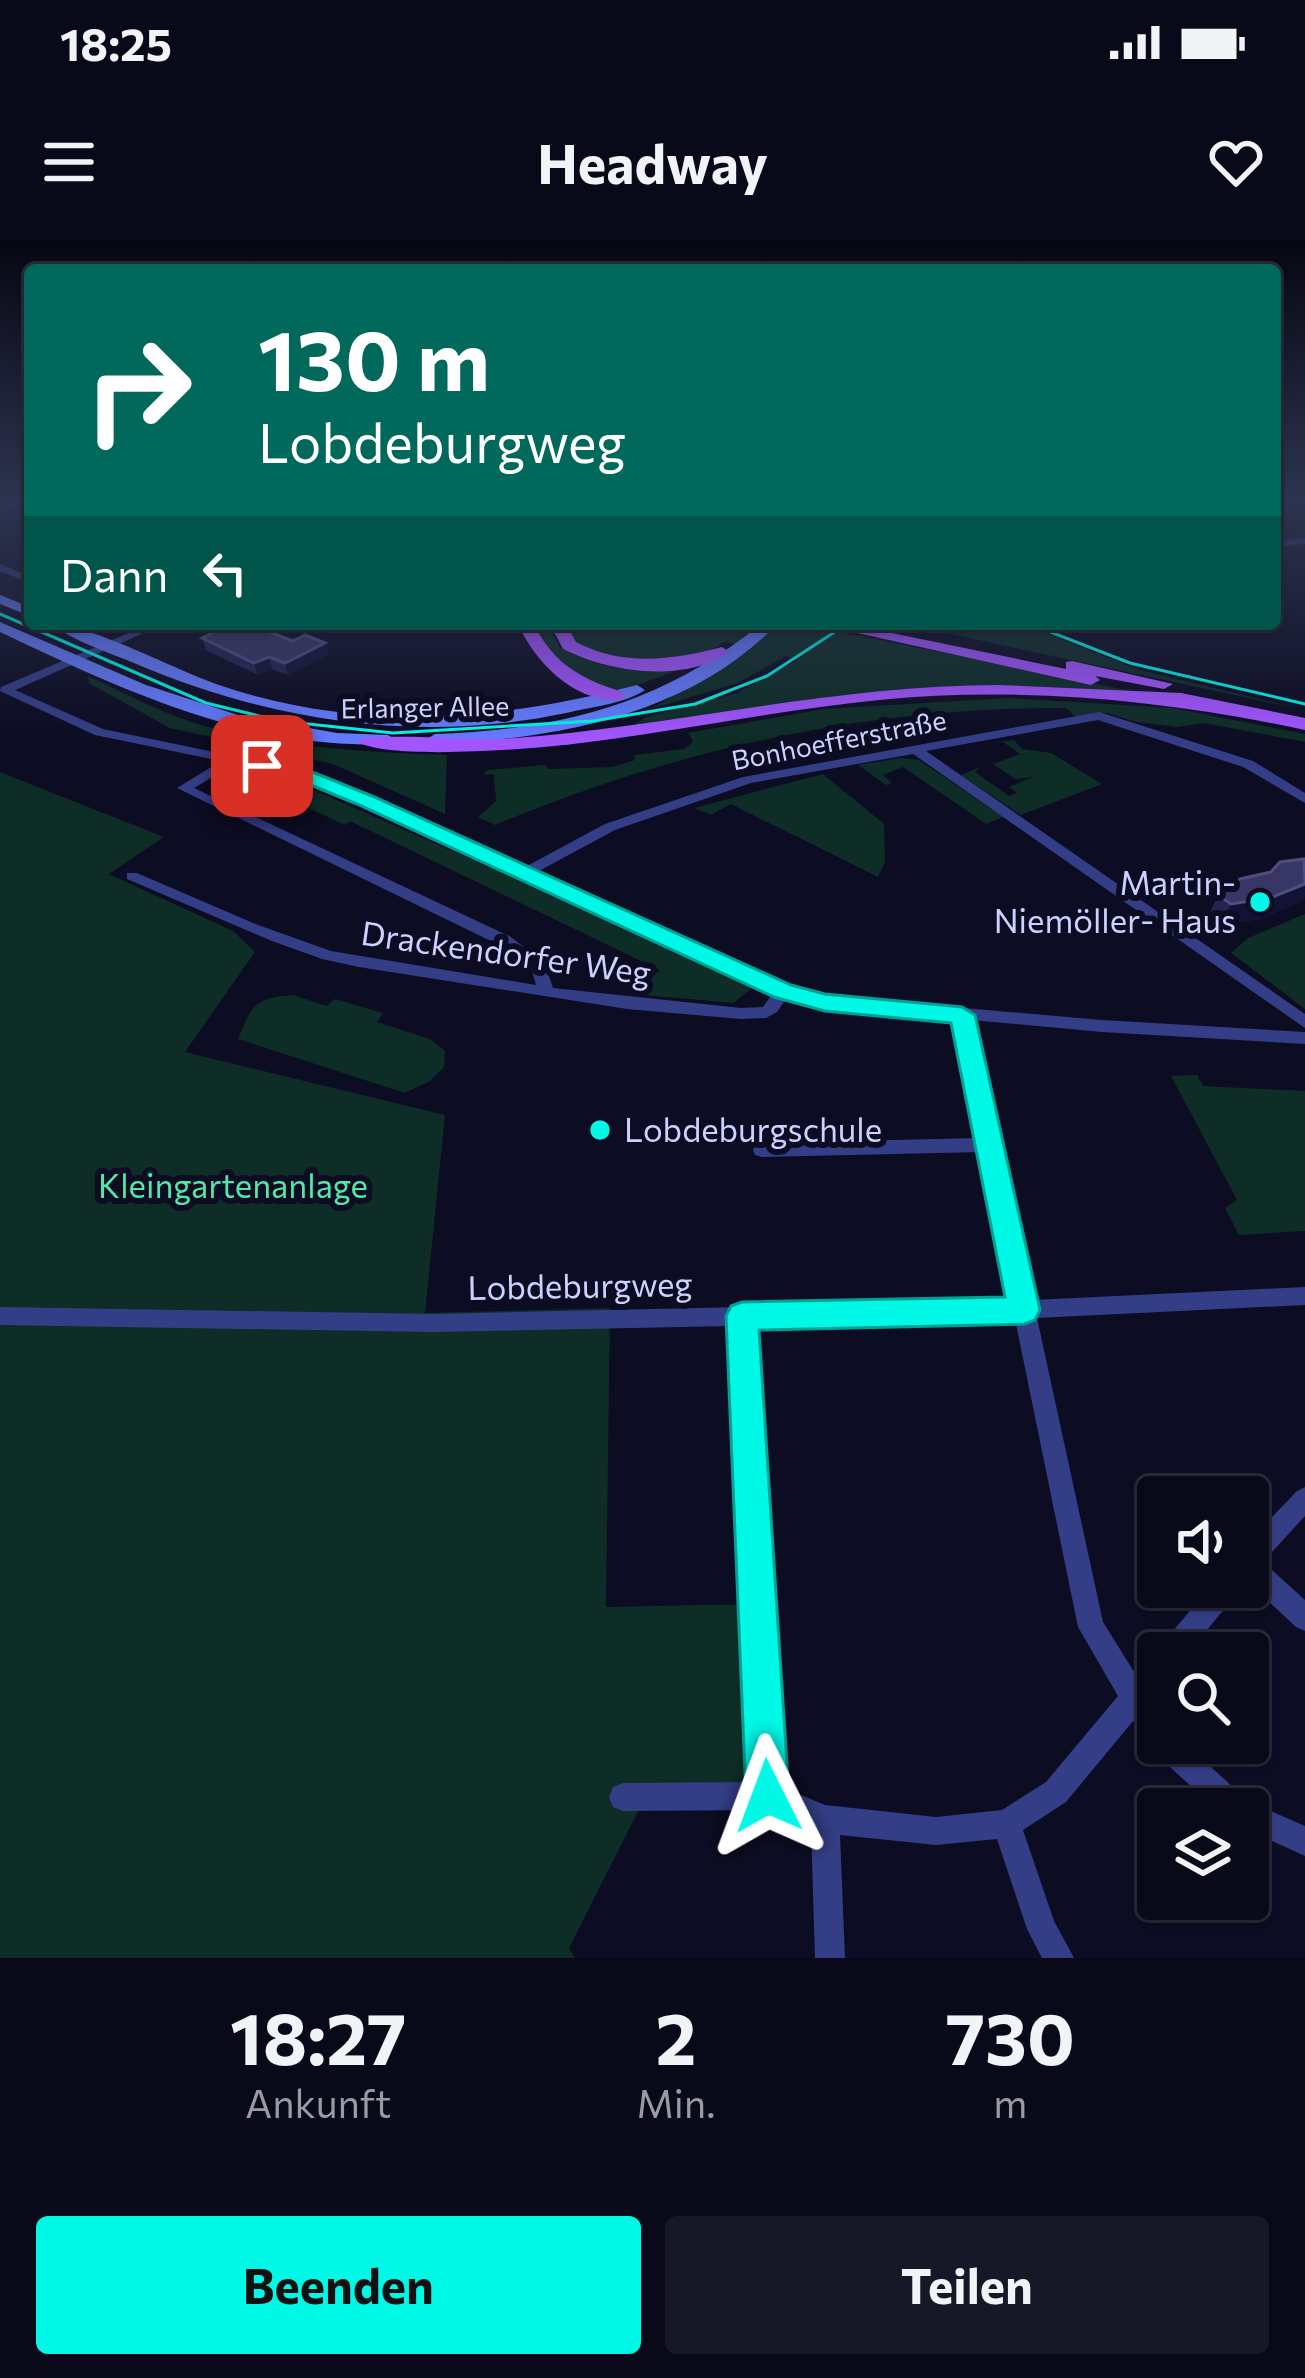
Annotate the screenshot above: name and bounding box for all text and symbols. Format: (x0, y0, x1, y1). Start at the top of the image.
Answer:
text: 18:25 (60, 15, 172, 70)
icon: menu (36, 129, 102, 195)
text: Headway (537, 129, 768, 195)
icon: heart (1203, 129, 1269, 195)
text: 130 m (258, 306, 490, 408)
icon: right (60, 312, 216, 468)
text: Lobdeburgweg (258, 408, 626, 474)
icon: left (192, 540, 258, 606)
text: Dann (60, 546, 168, 601)
street label: Erlanger Allee (340, 689, 510, 724)
street label: Bonhoefferstraße (729, 703, 949, 777)
pin (211, 715, 313, 817)
icon: arrive (229, 733, 295, 799)
place label: Martin- Niemöller- Haus (994, 861, 1236, 940)
marker: Martin- Niemöller- Haus (1247, 889, 1273, 915)
street label: Drackendorfer Weg (359, 911, 654, 992)
place label: Lobdeburgschule (624, 1108, 882, 1149)
marker: Lobdeburgschule (587, 1117, 613, 1143)
park label: Kleingartenanlage (98, 1164, 368, 1205)
street label: Lobdeburgweg (467, 1262, 693, 1307)
map controls (1137, 1476, 1269, 1920)
button: sound (1137, 1476, 1269, 1608)
button: search (1137, 1632, 1269, 1764)
position arrow (705, 1733, 831, 1859)
button: layers (1137, 1788, 1269, 1920)
text: 18:27 (230, 1992, 406, 2080)
text: 2 (655, 1992, 696, 2080)
text: 730 (946, 1992, 1075, 2080)
text: Ankunft (245, 2078, 391, 2126)
text: Min. (636, 2078, 715, 2126)
text: m (993, 2078, 1027, 2126)
button: Beenden (36, 2216, 641, 2354)
button: Teilen (665, 2216, 1269, 2354)

